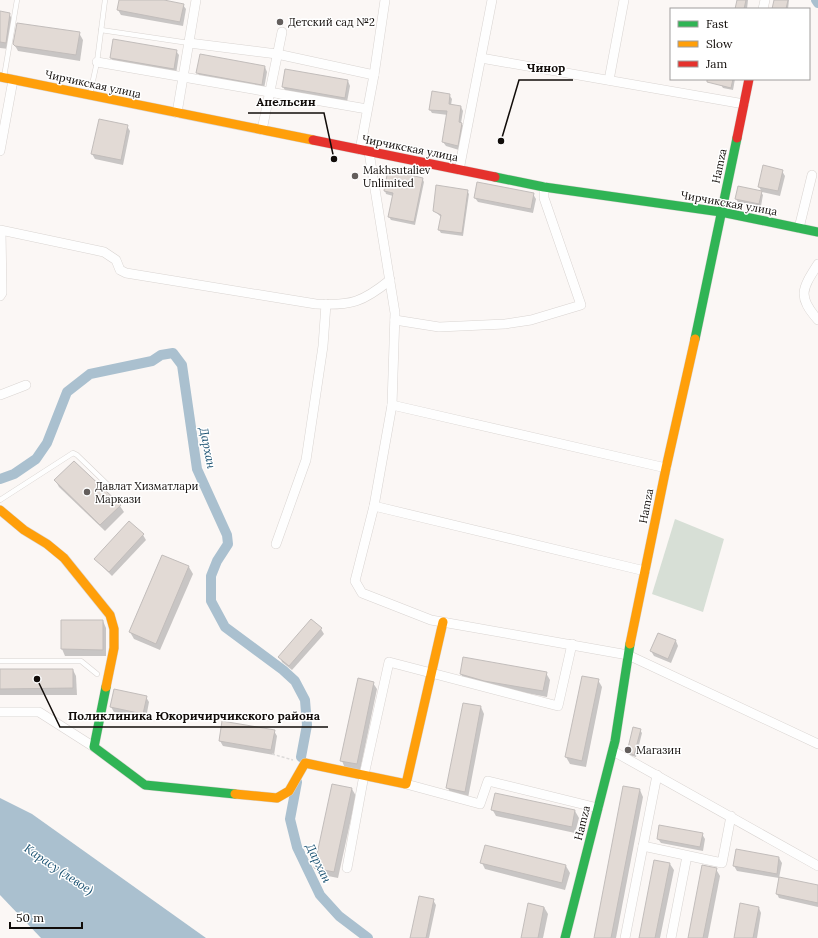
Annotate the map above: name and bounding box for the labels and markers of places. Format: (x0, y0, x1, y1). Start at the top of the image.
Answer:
place label: Детский сад №2 (288, 15, 375, 29)
marker: Детский сад №2 (275, 17, 285, 27)
callout: Чинор (519, 56, 573, 80)
callout: Апельсин (248, 89, 324, 113)
place label: Makhsutaliev Unlimited (363, 163, 431, 190)
marker: Makhsutaliev Unlimited (350, 171, 360, 181)
place label: Давлат Хизматлари Маркази (95, 479, 199, 506)
marker: Давлат Хизматлари Маркази (82, 487, 92, 497)
callout: Поликлиника Юкоричирчикского района (60, 703, 328, 727)
place label: Магазин (636, 743, 681, 757)
marker: Магазин (623, 745, 633, 755)

